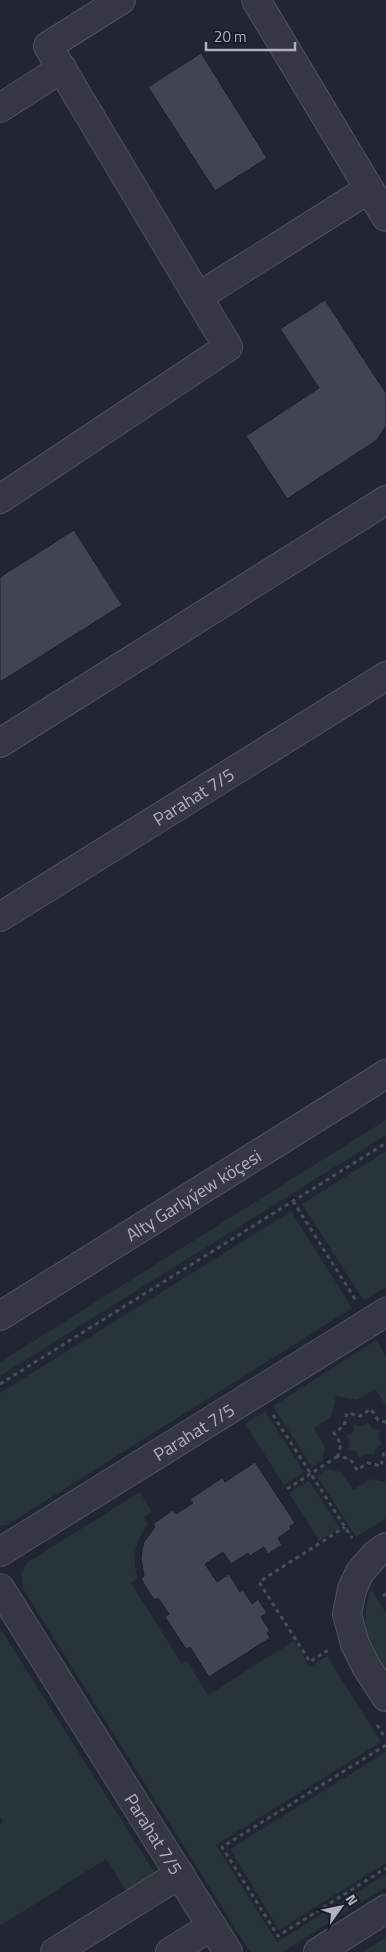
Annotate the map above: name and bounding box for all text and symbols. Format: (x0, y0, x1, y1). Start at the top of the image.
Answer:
scale bar (206, 20, 295, 52)
text: 20 m (214, 25, 247, 48)
street label: Parahat 7/5 (147, 761, 239, 832)
street label: Alty Garlyýew köçesi (120, 1142, 266, 1248)
street label: Parahat 7/5 (148, 1396, 240, 1467)
street label: Parahat 7/5 (118, 1788, 190, 1880)
north arrow (316, 1882, 366, 1932)
text: N (341, 1890, 364, 1909)

